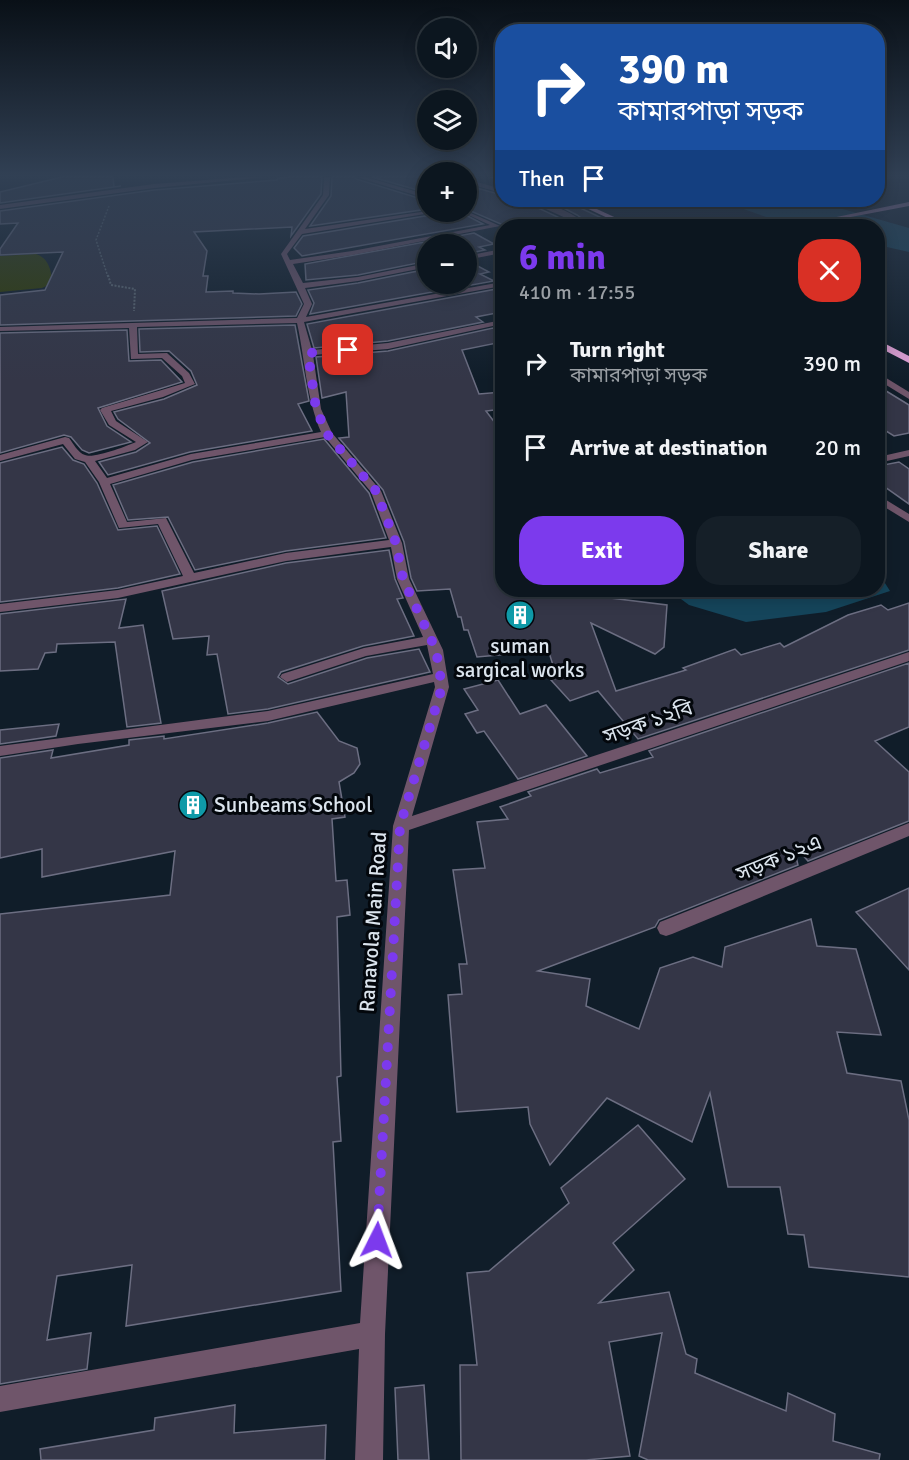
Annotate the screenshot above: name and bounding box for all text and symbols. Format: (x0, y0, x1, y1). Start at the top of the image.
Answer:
map controls (417, 18, 477, 294)
button: sound (417, 18, 477, 78)
text: 390 m (618, 44, 729, 95)
icon: right (519, 48, 597, 126)
button: layers (417, 90, 477, 150)
text: কামারপাড়া সড়ক (618, 95, 803, 128)
button: + (417, 162, 477, 222)
icon: arrive (577, 162, 610, 195)
text: Then (519, 165, 565, 192)
button: − (417, 234, 477, 294)
text: 6 min (519, 235, 606, 280)
button: close (798, 239, 861, 302)
text: 410 m · 17:55 (519, 280, 635, 305)
pin (322, 324, 373, 375)
icon: arrive (331, 333, 364, 366)
text: Turn right (570, 336, 665, 363)
icon: right (519, 347, 552, 380)
text: 390 m (803, 350, 861, 377)
text: কামারপাড়া সড়ক (570, 363, 707, 388)
icon: arrive (519, 431, 552, 464)
text: Arrive at destination (570, 434, 767, 461)
text: 20 m (815, 434, 861, 461)
button: Exit (519, 516, 684, 585)
button: Share (696, 516, 861, 585)
building icon: suman sargical works (504, 599, 536, 631)
place label: suman sargical works (456, 633, 584, 683)
street label: সড়ক ১২বি (599, 694, 696, 750)
building icon: Sunbeams School (177, 789, 209, 821)
place label: Sunbeams School (214, 792, 372, 818)
street label: সড়ক ১২এ (732, 829, 826, 887)
street label: Ranavola Main Road (354, 831, 392, 1013)
position arrow (345, 1208, 409, 1272)

